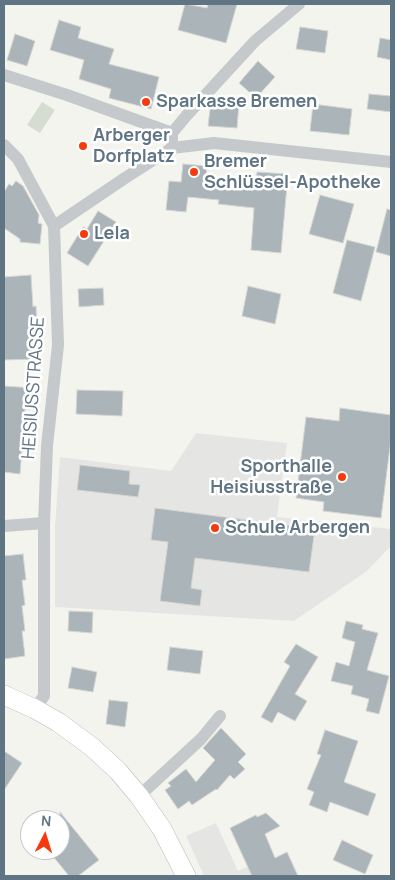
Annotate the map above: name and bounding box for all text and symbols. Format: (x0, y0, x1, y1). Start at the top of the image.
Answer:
place label: Sparkasse Bremen (156, 91, 317, 113)
marker: Sparkasse Bremen (140, 96, 152, 108)
place label: Arberger Dorfplatz (93, 125, 175, 168)
marker: Arberger Dorfplatz (77, 140, 89, 152)
place label: Bremer Schlüssel-Apotheke (204, 151, 381, 193)
marker: Bremer Schlüssel-Apotheke (188, 166, 200, 178)
place label: Lela (94, 223, 130, 245)
marker: Lela (78, 228, 90, 240)
street label: HEISIUSSTRASSE (18, 316, 50, 460)
place label: Sporthalle Heisiusstraße (210, 456, 332, 498)
marker: Sporthalle Heisiusstraße (336, 471, 348, 483)
place label: Schule Arbergen (225, 517, 370, 539)
marker: Schule Arbergen (209, 522, 221, 534)
north arrow (20, 810, 70, 860)
text: N (40, 811, 52, 830)

